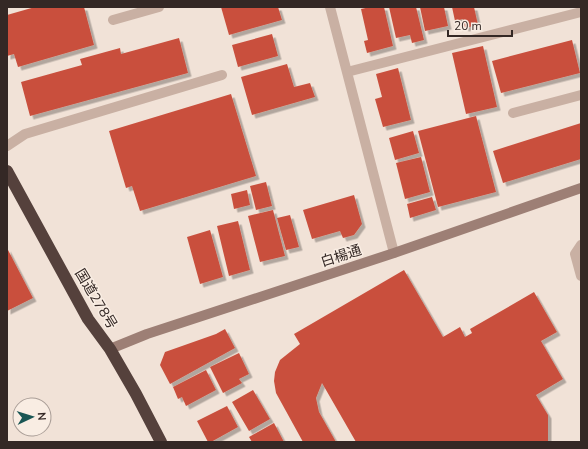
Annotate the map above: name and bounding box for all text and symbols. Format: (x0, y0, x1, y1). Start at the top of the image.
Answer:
scale bar (448, 12, 512, 38)
text: 20 m (454, 18, 482, 34)
street label: 白楊通 (318, 240, 364, 272)
street label: 国道278号 (71, 265, 121, 333)
north arrow (12, 397, 52, 437)
text: N (34, 412, 49, 421)

